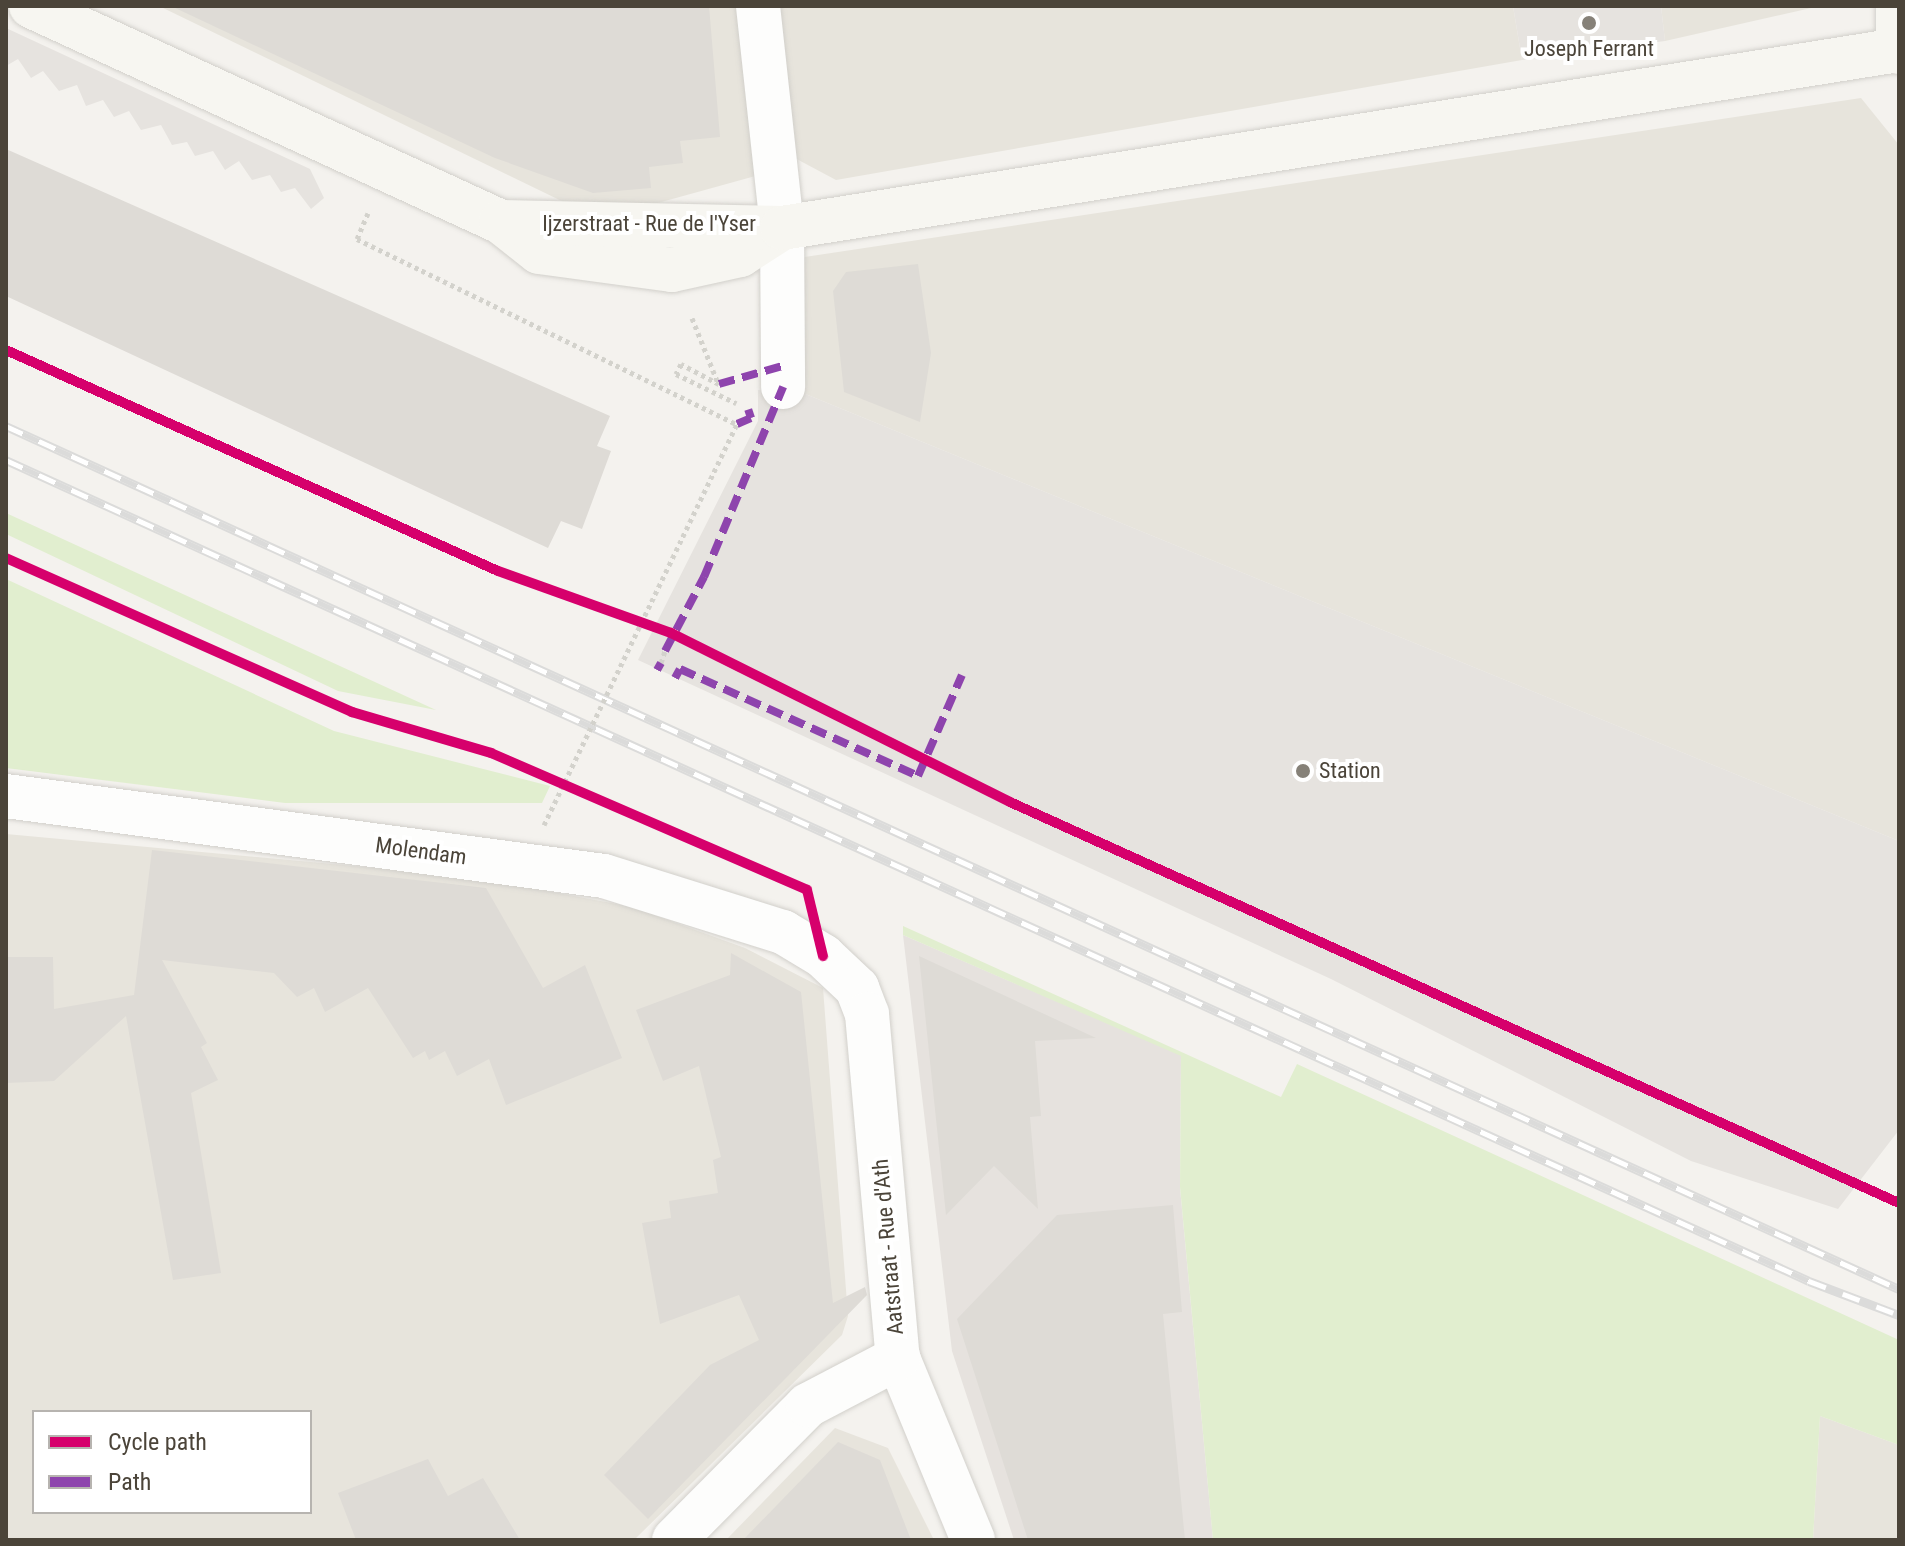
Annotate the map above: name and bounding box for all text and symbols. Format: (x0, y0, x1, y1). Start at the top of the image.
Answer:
marker: Joseph Ferrant (1580, 14, 1598, 32)
place label: Joseph Ferrant (1524, 36, 1654, 62)
street label: Ijzerstraat - Rue de l'Yser (542, 211, 756, 237)
place label: Station (1319, 758, 1381, 784)
marker: Station (1294, 762, 1312, 780)
street label: Molendam (374, 832, 468, 870)
street label: Aatstraat - Rue d'Ath (867, 1158, 909, 1336)
legend (32, 1410, 312, 1514)
text: Cycle path (108, 1428, 207, 1456)
text: Path (108, 1468, 151, 1496)

